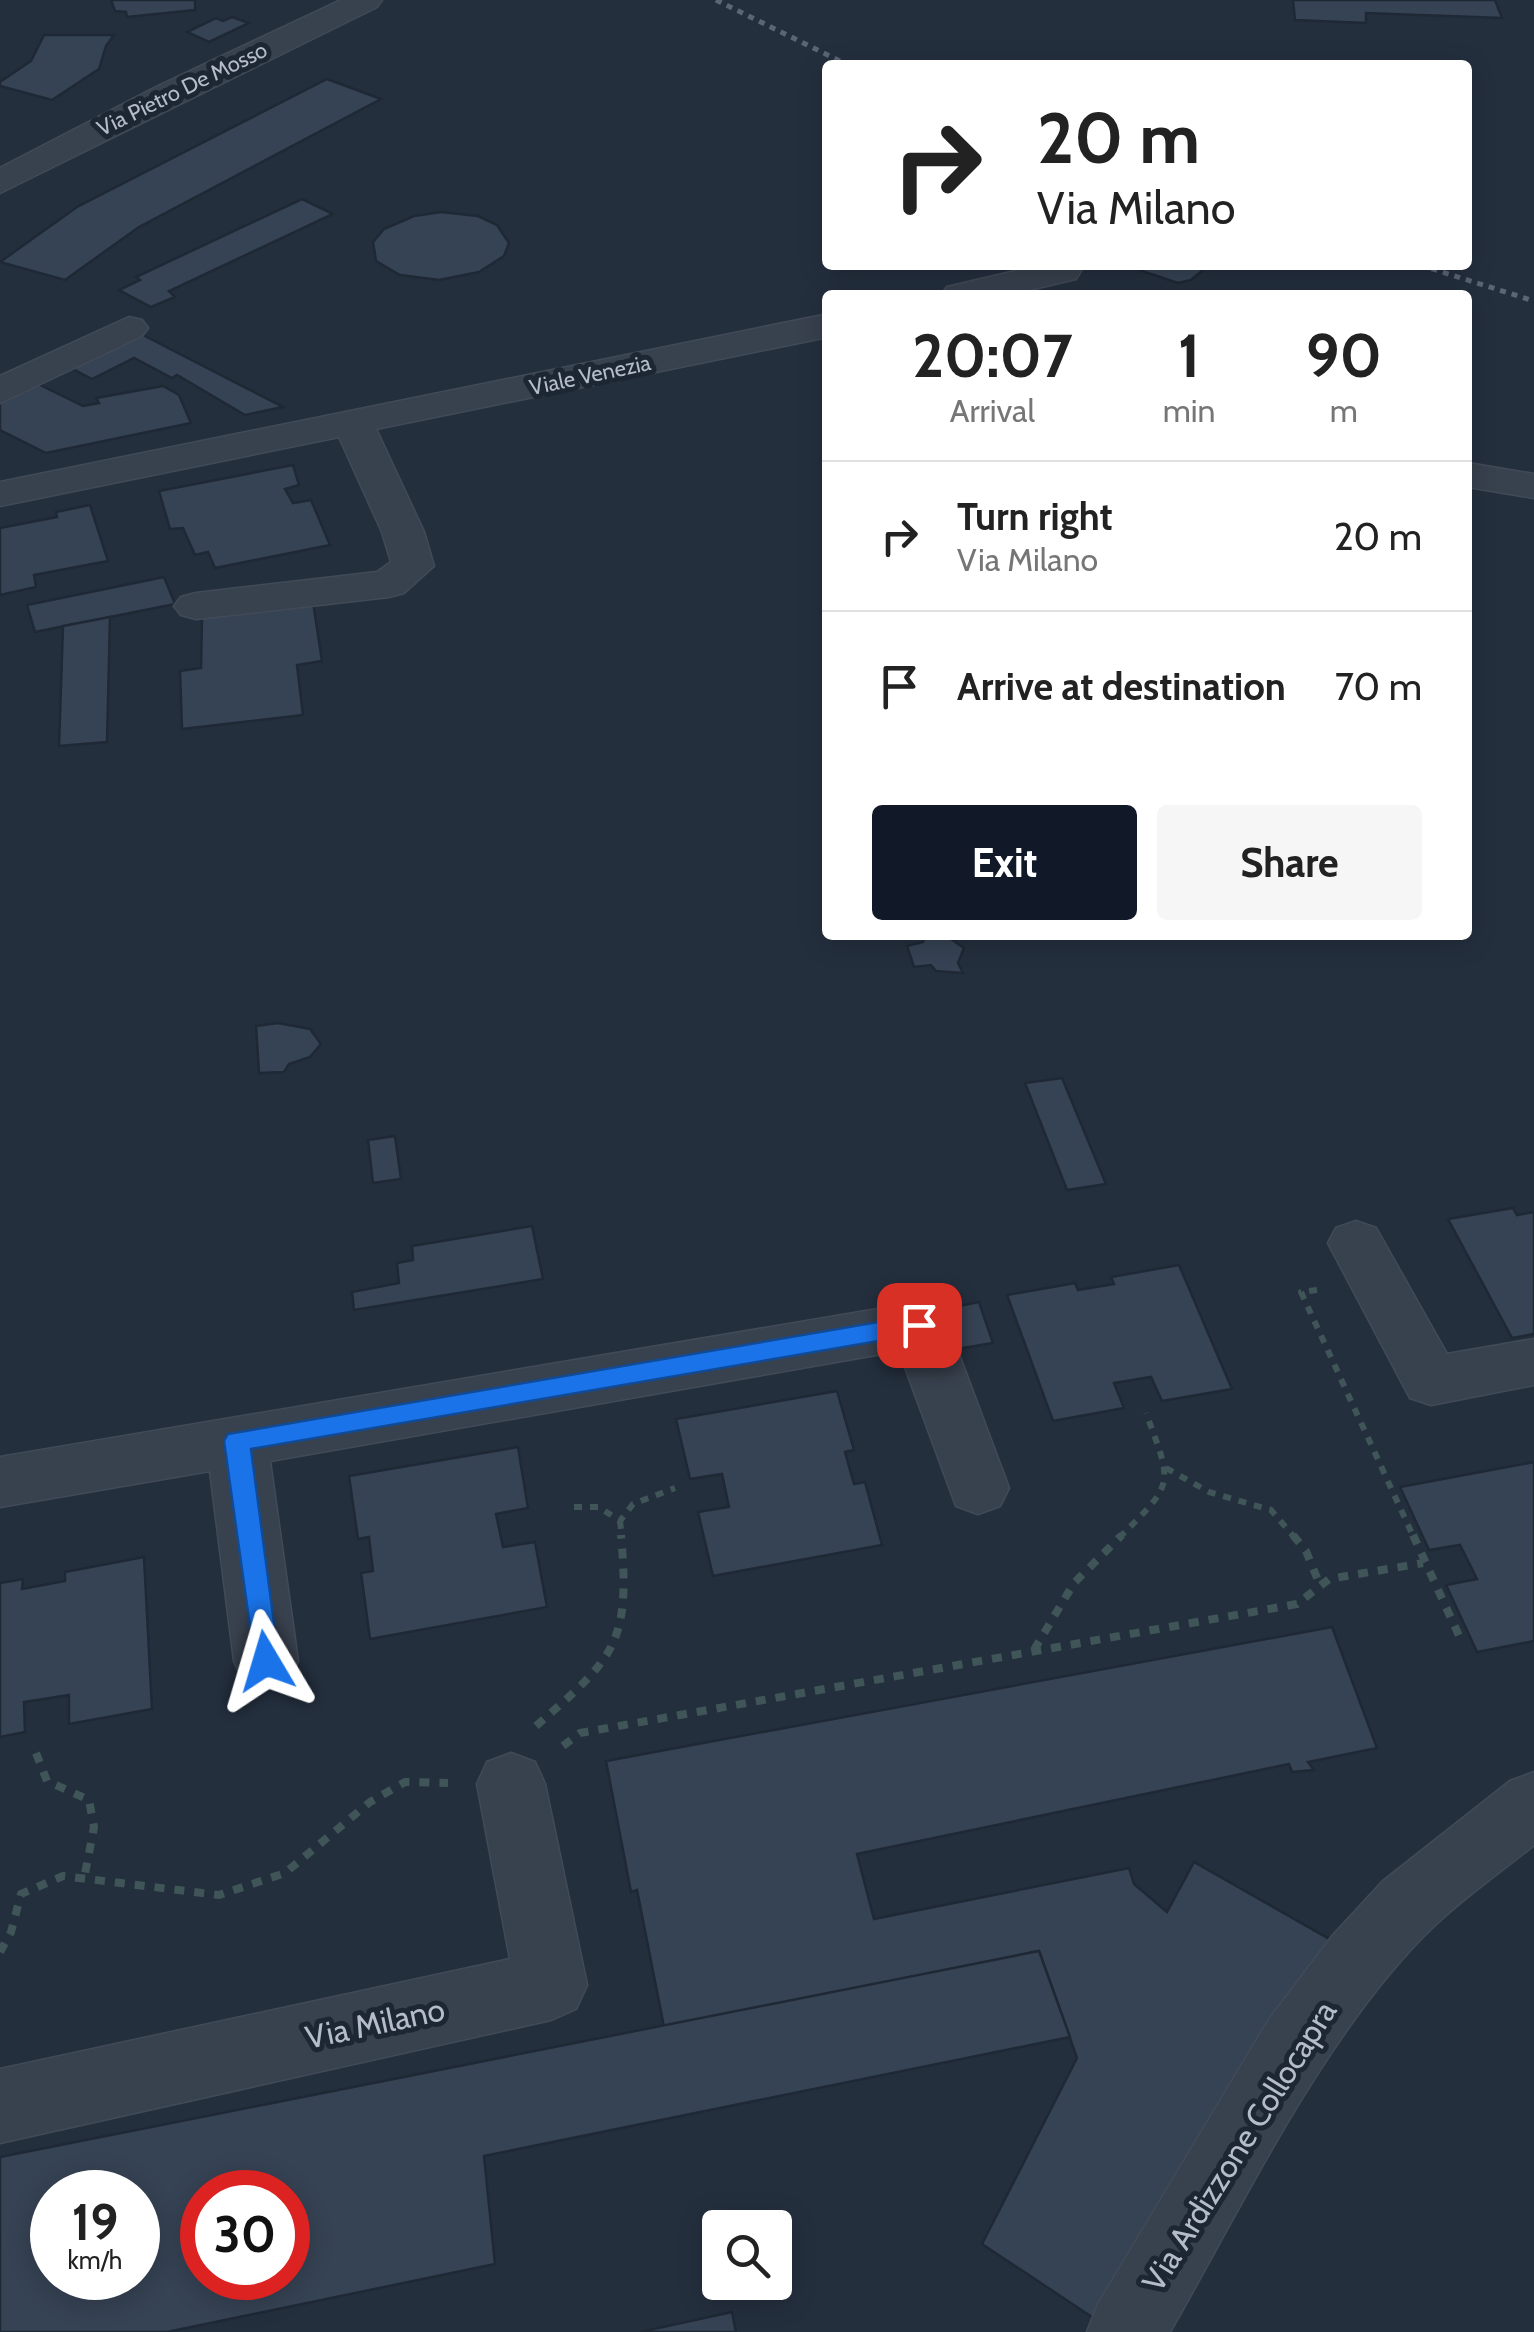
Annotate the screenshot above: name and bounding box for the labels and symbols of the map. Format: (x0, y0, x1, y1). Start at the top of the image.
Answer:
street label: Via Pietro De Mosso (92, 36, 272, 142)
street label: Viale Venezia (527, 349, 654, 401)
pin (877, 1283, 962, 1368)
position arrow (214, 1609, 318, 1713)
street label: Via Milano (302, 1989, 448, 2057)
street label: Via Ardizzone Collocapra (1134, 1993, 1345, 2299)
speed limit sign: 30 (180, 2170, 310, 2300)

